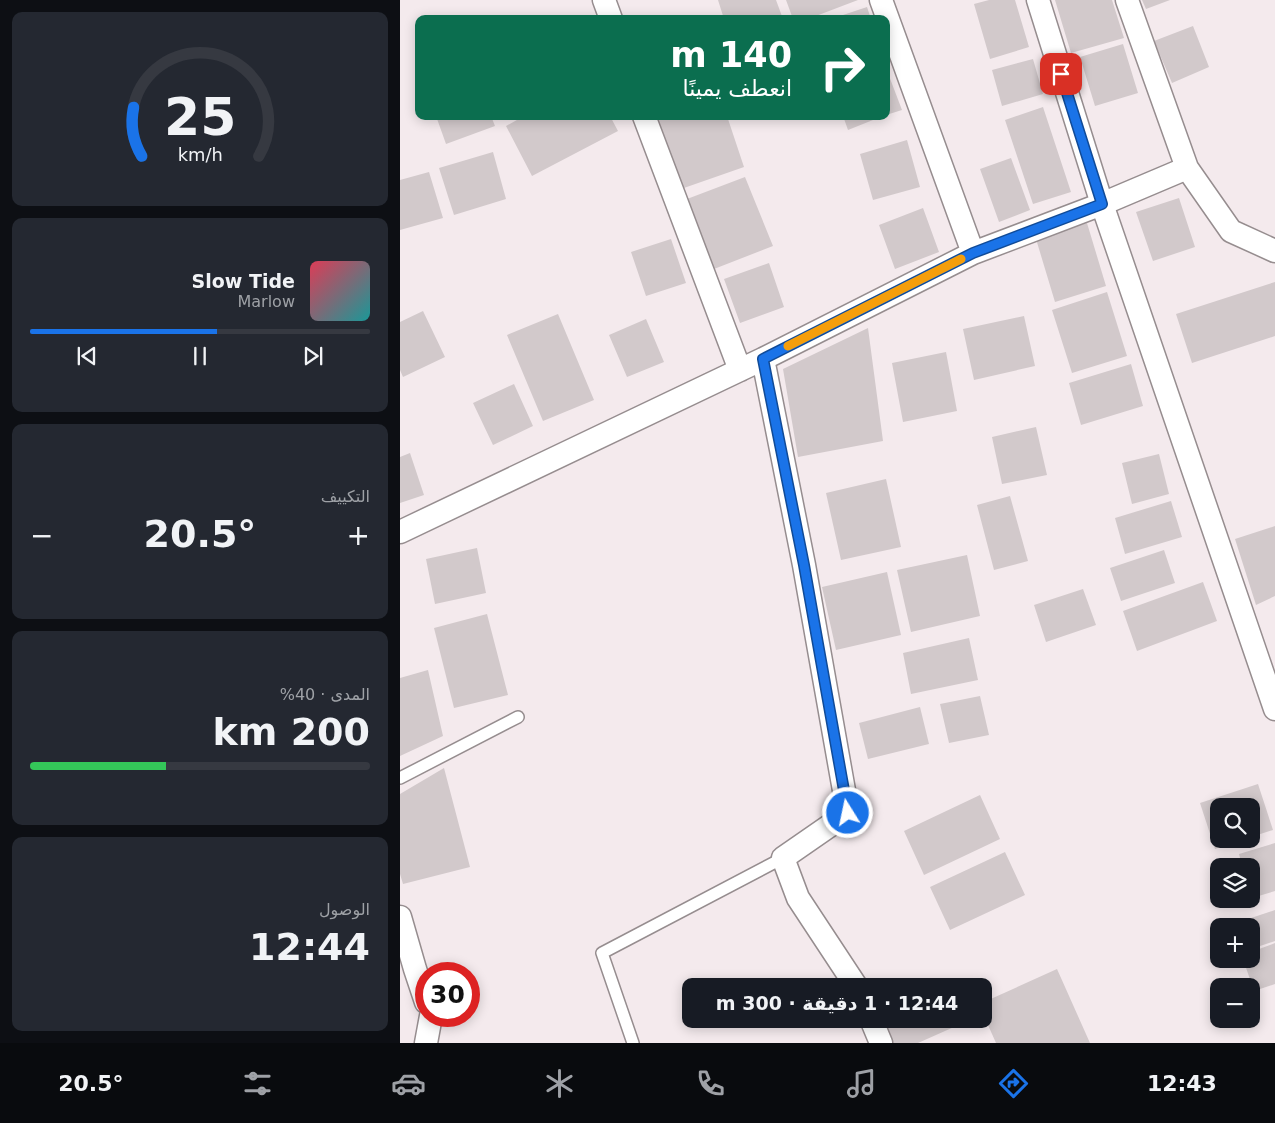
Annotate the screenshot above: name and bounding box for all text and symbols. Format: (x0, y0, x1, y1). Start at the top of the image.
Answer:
text: 140 m (670, 35, 792, 75)
icon: right (810, 35, 875, 100)
pin (1040, 53, 1082, 95)
icon: arrive (1047, 60, 1075, 88)
text: انعطف يمينًا (683, 76, 792, 101)
text: 25 (164, 87, 236, 147)
text: km/h (177, 144, 223, 165)
text: Slow Tide (192, 270, 295, 292)
text: Marlow (237, 292, 295, 311)
icon: previous (73, 342, 101, 370)
icon: pause (186, 342, 214, 370)
icon: next (299, 342, 327, 370)
text: التكييف (321, 487, 370, 506)
text: 20.5° (144, 512, 256, 556)
text: − (30, 519, 53, 552)
text: + (347, 519, 370, 552)
text: المدى · 40% (280, 685, 370, 704)
text: 200 km (213, 710, 370, 754)
position arrow (821, 786, 873, 838)
map controls (1210, 798, 1260, 1028)
button: search (1210, 798, 1260, 848)
button: layers (1210, 858, 1260, 908)
text: الوصول (319, 900, 370, 919)
button: + (1210, 918, 1260, 968)
text: 12:44 (249, 925, 370, 969)
speed limit sign: 30 (415, 962, 480, 1027)
button: − (1210, 978, 1260, 1028)
text: 12:44 · 1 دقيقة · 300 m (716, 992, 958, 1014)
icon: filters (240, 1066, 275, 1101)
icon: car (391, 1066, 426, 1101)
icon: climate (542, 1066, 577, 1101)
icon: phone (693, 1066, 728, 1101)
icon: music (844, 1066, 879, 1101)
icon: directions (996, 1066, 1031, 1101)
text: 20.5° (58, 1071, 123, 1096)
text: 12:43 (1147, 1071, 1217, 1096)

